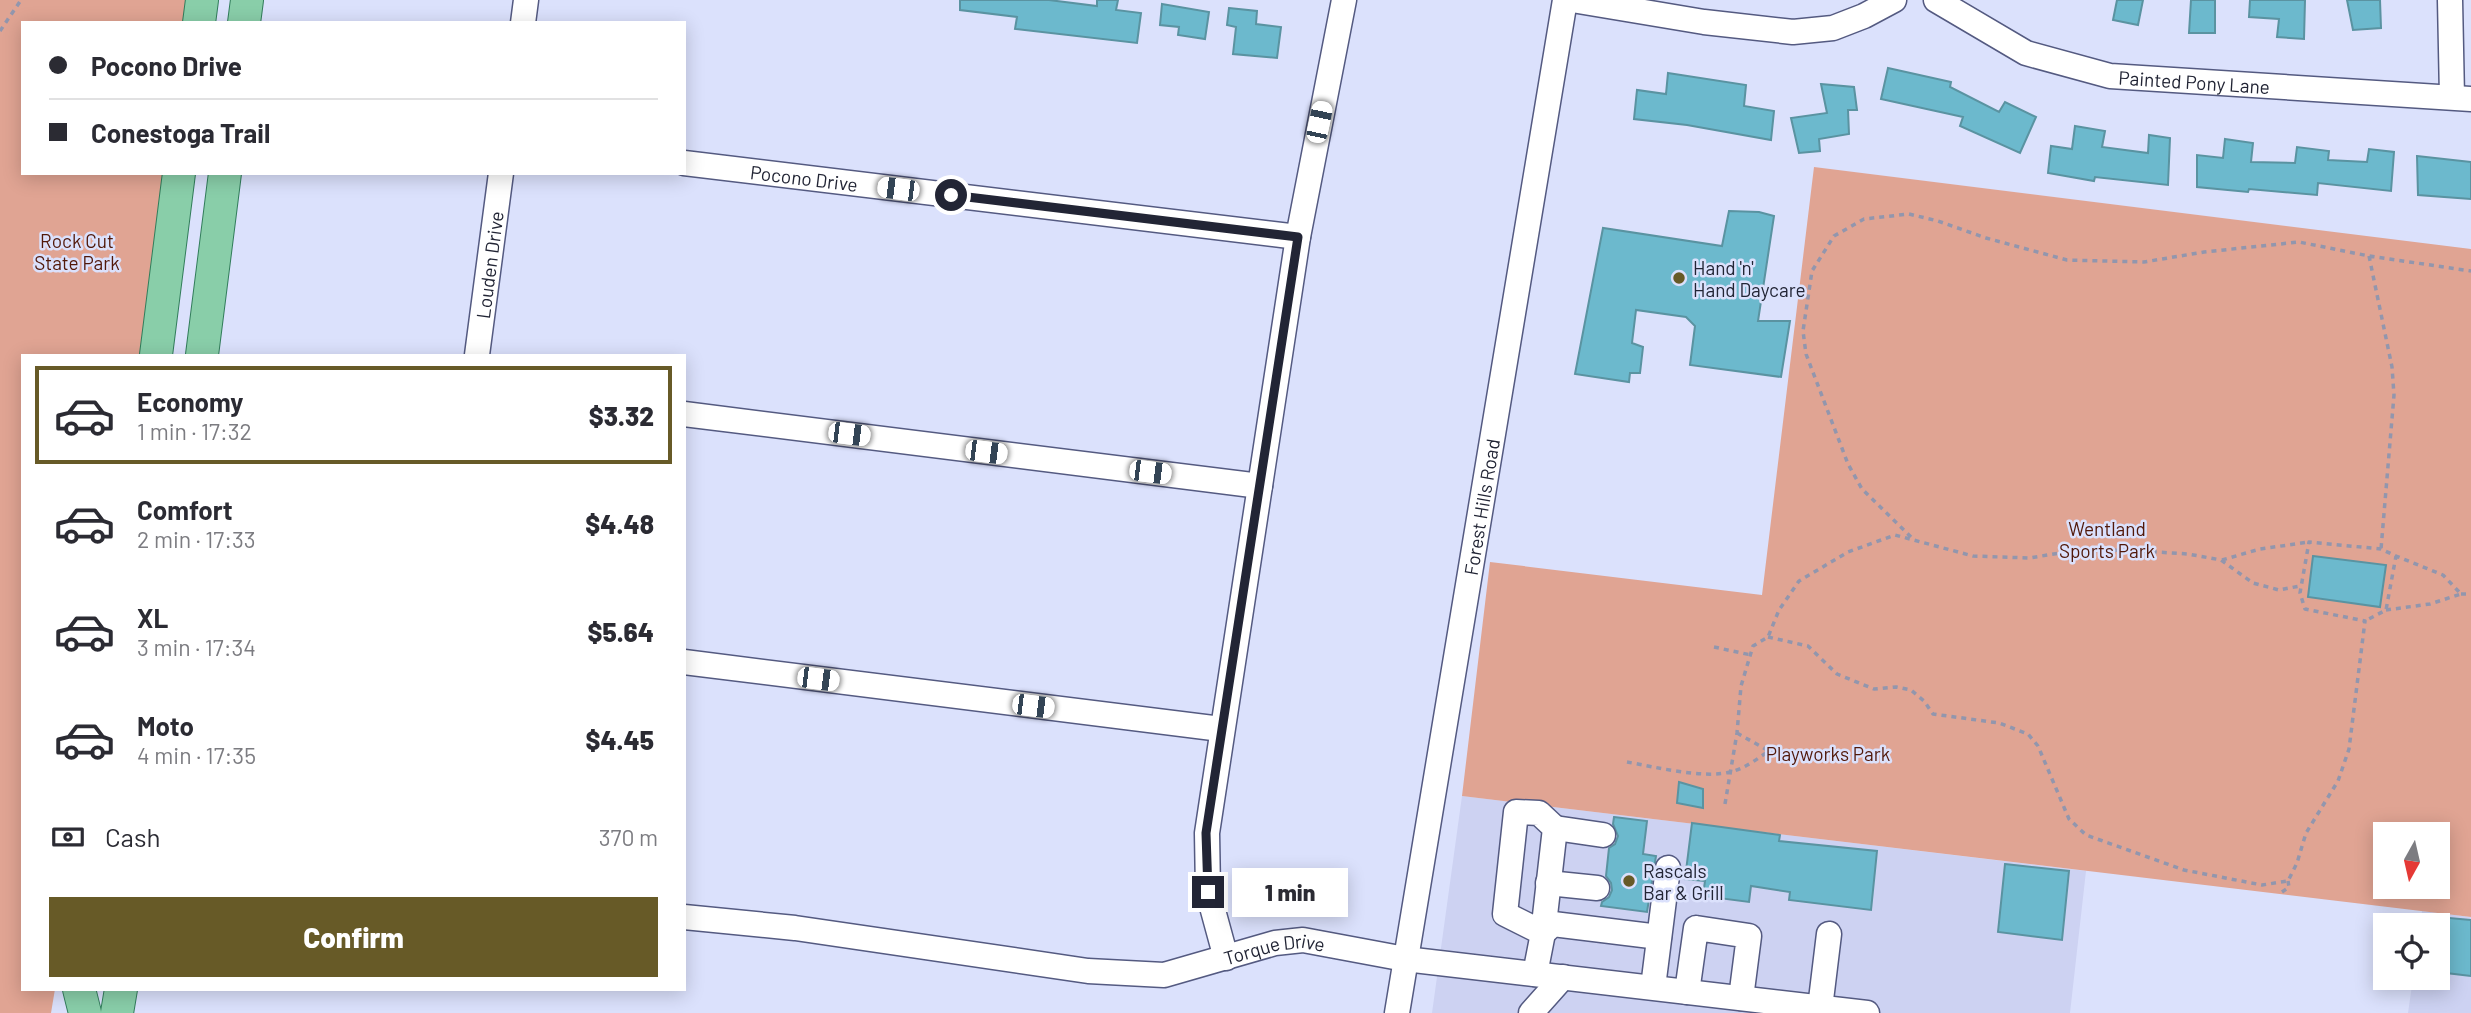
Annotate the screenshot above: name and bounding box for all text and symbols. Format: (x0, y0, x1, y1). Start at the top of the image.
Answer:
text: Pocono Drive (91, 50, 242, 81)
street label: Painted Pony Lane (2118, 65, 2271, 98)
car (1305, 99, 1334, 145)
text: Conestoga Trail (91, 117, 270, 148)
street label: Pocono Drive (749, 160, 859, 195)
car (876, 176, 921, 202)
route start (935, 179, 967, 211)
street label: Louden Drive (470, 210, 507, 320)
park label: Rock Cut State Park (34, 229, 120, 274)
place label: Hand 'n' Hand Daycare (1693, 256, 1806, 301)
marker: Hand 'n' Hand Daycare (1671, 270, 1687, 286)
icon: car (53, 384, 116, 447)
text: Economy (137, 386, 243, 417)
text: $3.32 (589, 400, 654, 431)
text: 1 min · 17:32 (137, 417, 252, 445)
car (827, 421, 872, 447)
street label: Forest Hills Road (1458, 437, 1504, 577)
car (964, 439, 1009, 465)
car (1128, 459, 1173, 485)
icon: car (53, 492, 116, 555)
text: Comfort (137, 494, 233, 525)
text: $4.48 (585, 508, 654, 539)
park label: Wentland Sports Park (2059, 517, 2155, 562)
text: 2 min · 17:33 (137, 525, 256, 553)
icon: car (53, 600, 116, 663)
text: XL (137, 602, 168, 633)
text: $5.64 (587, 616, 654, 647)
text: 3 min · 17:34 (137, 633, 256, 661)
car (796, 666, 841, 692)
car (1011, 693, 1056, 719)
icon: car (53, 708, 116, 771)
text: Moto (137, 710, 194, 741)
text: $4.45 (585, 724, 654, 755)
text: 4 min · 17:35 (137, 741, 256, 769)
park label: Playworks Park (1766, 742, 1890, 765)
icon: cash (49, 818, 87, 856)
text: Cash (105, 821, 160, 852)
north arrow (2373, 822, 2450, 900)
map controls (2373, 822, 2450, 990)
text: 370 m (599, 823, 658, 851)
place label: Rascals Bar & Grill (1643, 859, 1724, 904)
callout: 1 min (1232, 868, 1348, 917)
marker: Rascals Bar & Grill (1621, 873, 1637, 889)
route end (1192, 876, 1224, 908)
text: 1 min (1265, 878, 1315, 906)
button: Confirm (49, 897, 658, 977)
button: locate (2373, 913, 2450, 990)
street label: Torque Drive (1221, 928, 1327, 969)

